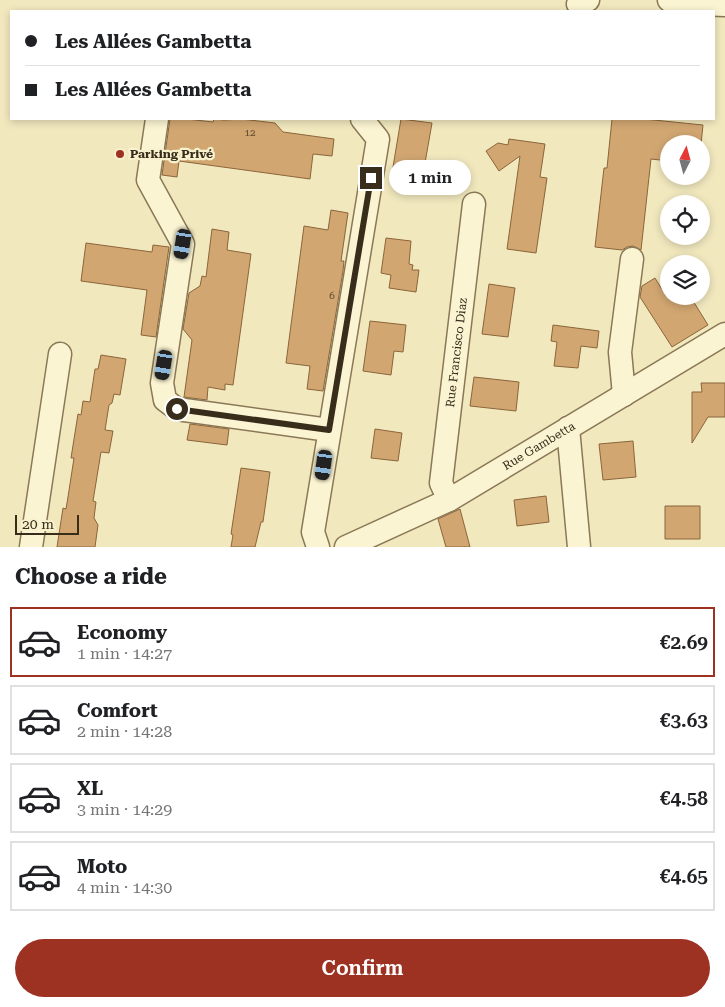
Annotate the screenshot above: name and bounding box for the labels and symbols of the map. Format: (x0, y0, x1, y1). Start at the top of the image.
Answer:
house number: 12 (244, 127, 256, 138)
north arrow (660, 135, 710, 185)
place label: Parking Privé (130, 147, 213, 161)
marker: Parking Privé (114, 148, 126, 160)
callout: 1 min (388, 160, 471, 196)
route end (360, 167, 382, 189)
car (173, 228, 192, 260)
house number: 6 (329, 290, 335, 301)
street label: Rue Francisco Diaz (443, 297, 470, 408)
car (154, 349, 173, 381)
route start (166, 398, 188, 420)
street label: Rue Gambetta (500, 419, 578, 473)
car (314, 449, 333, 481)
scale bar (15, 512, 79, 535)

